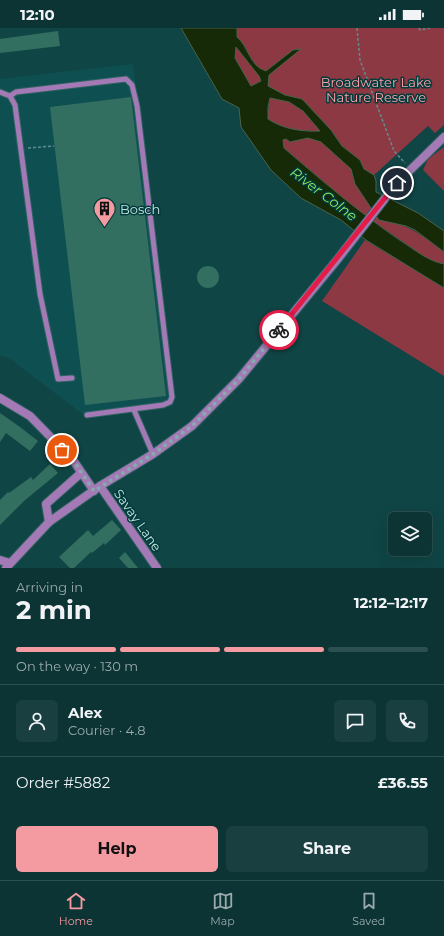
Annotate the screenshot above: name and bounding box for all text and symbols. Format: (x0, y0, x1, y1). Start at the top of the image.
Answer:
text: 12:10 (20, 5, 55, 24)
park label: Broadwater Lake Nature Reserve (321, 74, 431, 105)
water label: River Colne (287, 163, 361, 225)
pin (380, 166, 414, 200)
icon: home (386, 172, 408, 194)
building icon: Bosch (92, 196, 118, 229)
place label: Bosch (120, 201, 160, 217)
courier (259, 310, 299, 350)
icon: bike (268, 319, 290, 341)
pin (45, 433, 79, 467)
icon: bag (51, 439, 73, 461)
street label: Savay Lane (111, 486, 165, 554)
map controls (388, 512, 432, 556)
button: layers (388, 512, 432, 556)
text: Arriving in (16, 579, 83, 595)
text: 12:12–12:17 (354, 593, 428, 612)
text: 2 min (16, 594, 92, 626)
text: On the way · 130 m (16, 658, 138, 674)
button: person (16, 700, 58, 742)
button: chat (334, 700, 376, 742)
button: phone (386, 700, 428, 742)
text: Alex (68, 703, 102, 722)
text: Courier · 4.8 (68, 722, 146, 738)
text: Order #5882 (16, 773, 110, 792)
text: £36.55 (378, 773, 428, 792)
button: Help (16, 826, 218, 872)
button: Share (226, 826, 428, 872)
tab: Home (59, 890, 93, 928)
tab: Map (210, 890, 235, 928)
tab: Saved (352, 890, 385, 928)

